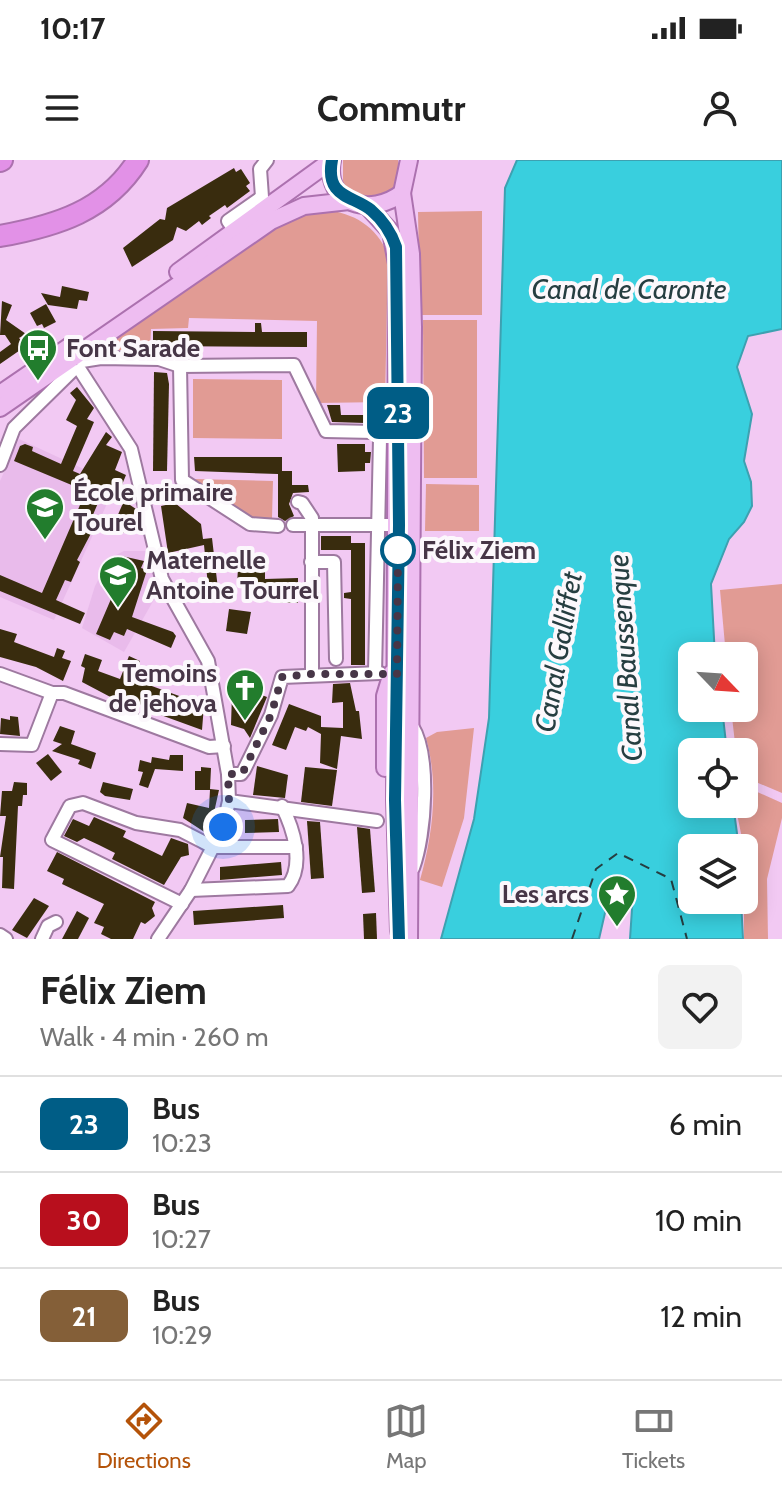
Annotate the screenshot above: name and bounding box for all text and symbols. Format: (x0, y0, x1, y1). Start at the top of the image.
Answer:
text: 10:17 (40, 10, 105, 47)
icon: menu (40, 86, 84, 130)
text: Commutr (317, 86, 465, 130)
icon: person (698, 86, 742, 130)
water label: Canal de Caronte (532, 272, 727, 306)
bus stop icon: Font Sarade (17, 327, 59, 382)
place label: Font Sarade (66, 332, 200, 364)
line badge: 23 (362, 387, 434, 439)
text: 23 (383, 396, 413, 430)
place label: École primaire Tourel (73, 476, 233, 538)
school or university icon: École primaire Tourel (24, 486, 66, 541)
marker: Félix Ziem (381, 533, 415, 567)
place label: Félix Ziem (422, 534, 536, 566)
place label: Maternelle Antoine Tourrel (146, 544, 319, 606)
water label: Canal Baussenque (601, 553, 649, 763)
school or university icon: Maternelle Antoine Tourrel (97, 554, 139, 609)
water label: Canal Galliffet (527, 569, 589, 735)
north arrow (678, 642, 758, 722)
map controls (678, 642, 758, 914)
place label: Temoins de jehova (109, 657, 217, 719)
church icon: Temoins de jehova (224, 667, 266, 722)
button: locate (678, 738, 758, 818)
your location (203, 807, 243, 847)
button: layers (678, 834, 758, 914)
place icon: Les arcs (596, 873, 638, 928)
place label: Les arcs (502, 878, 589, 910)
button: heart (658, 965, 742, 1049)
text: Félix Ziem (40, 967, 207, 1014)
text: Walk · 4 min · 260 m (40, 1021, 269, 1053)
text: Bus (152, 1090, 200, 1127)
text: 6 min (669, 1106, 742, 1143)
text: 23 (69, 1107, 99, 1141)
text: 10:23 (152, 1127, 212, 1159)
text: Bus (152, 1186, 200, 1223)
text: 10 min (655, 1202, 742, 1239)
text: 30 (67, 1203, 101, 1237)
text: 10:27 (152, 1223, 211, 1255)
text: Bus (152, 1282, 200, 1319)
text: 12 min (660, 1298, 742, 1335)
text: 21 (71, 1299, 97, 1333)
text: 10:29 (152, 1319, 212, 1351)
tab: Directions (97, 1399, 191, 1474)
tab: Map (384, 1399, 428, 1474)
tab: Tickets (622, 1399, 685, 1474)

